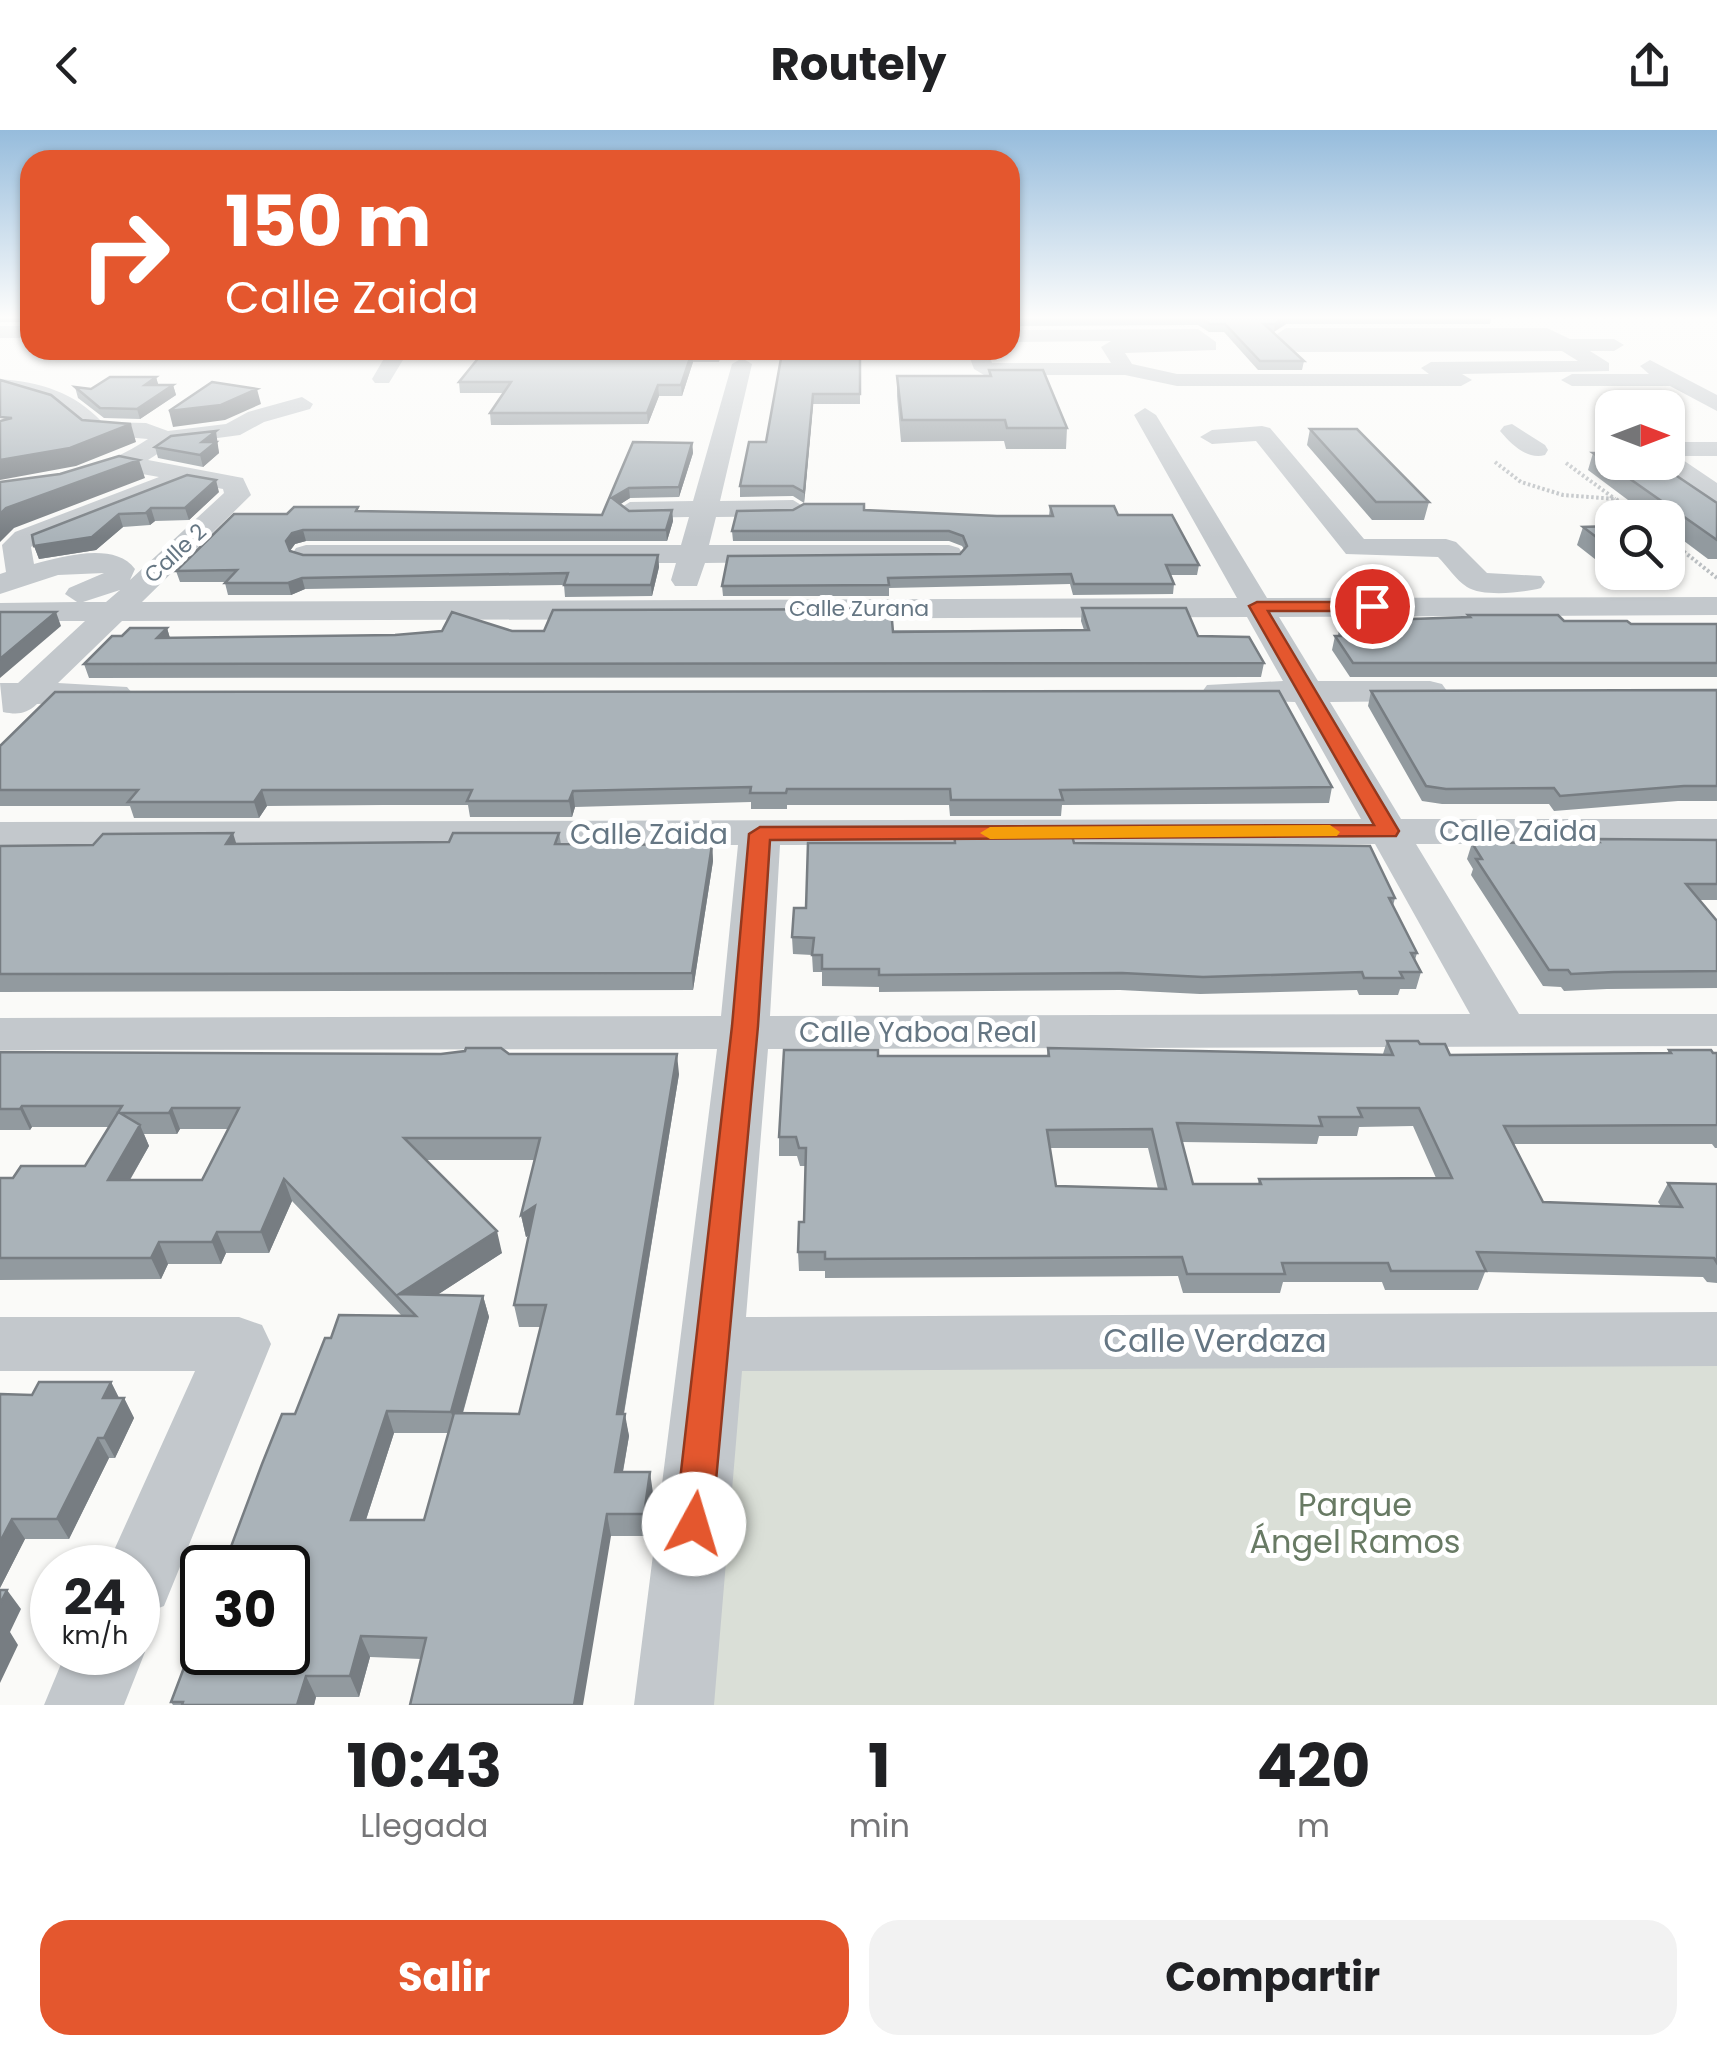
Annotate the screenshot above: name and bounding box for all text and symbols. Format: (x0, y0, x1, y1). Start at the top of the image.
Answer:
text: Routely (770, 33, 947, 96)
icon: back (40, 38, 95, 93)
icon: share (1622, 38, 1677, 93)
text: 150 m (225, 172, 431, 271)
icon: right (60, 190, 190, 320)
text: Calle Zaida (225, 266, 479, 329)
north arrow (1595, 390, 1685, 480)
map controls (1595, 390, 1685, 590)
button: search (1595, 500, 1685, 590)
street label: Calle 2 (137, 517, 213, 590)
pin (1330, 564, 1415, 649)
icon: arrive (1345, 579, 1400, 634)
street label: Calle Zurana (789, 593, 929, 624)
street label: Calle Zaida (1439, 812, 1597, 851)
street label: Calle Zaida (570, 815, 728, 854)
street label: Calle Yaboa Real (799, 1013, 1037, 1052)
street label: Calle Verdaza (1103, 1318, 1327, 1363)
position arrow (642, 1472, 746, 1576)
park label: Parque Ángel Ramos (1249, 1482, 1461, 1564)
speed limit sign: 30 (180, 1545, 310, 1675)
text: 24 (64, 1562, 126, 1633)
text: km/h (62, 1618, 128, 1653)
text: 10:43 (347, 1724, 502, 1808)
text: 1 (868, 1724, 891, 1808)
text: 420 (1256, 1724, 1370, 1808)
text: Llegada (360, 1803, 488, 1848)
text: min (849, 1803, 910, 1848)
text: m (1297, 1803, 1330, 1848)
button: Salir (40, 1920, 849, 2035)
button: Compartir (869, 1920, 1677, 2035)

